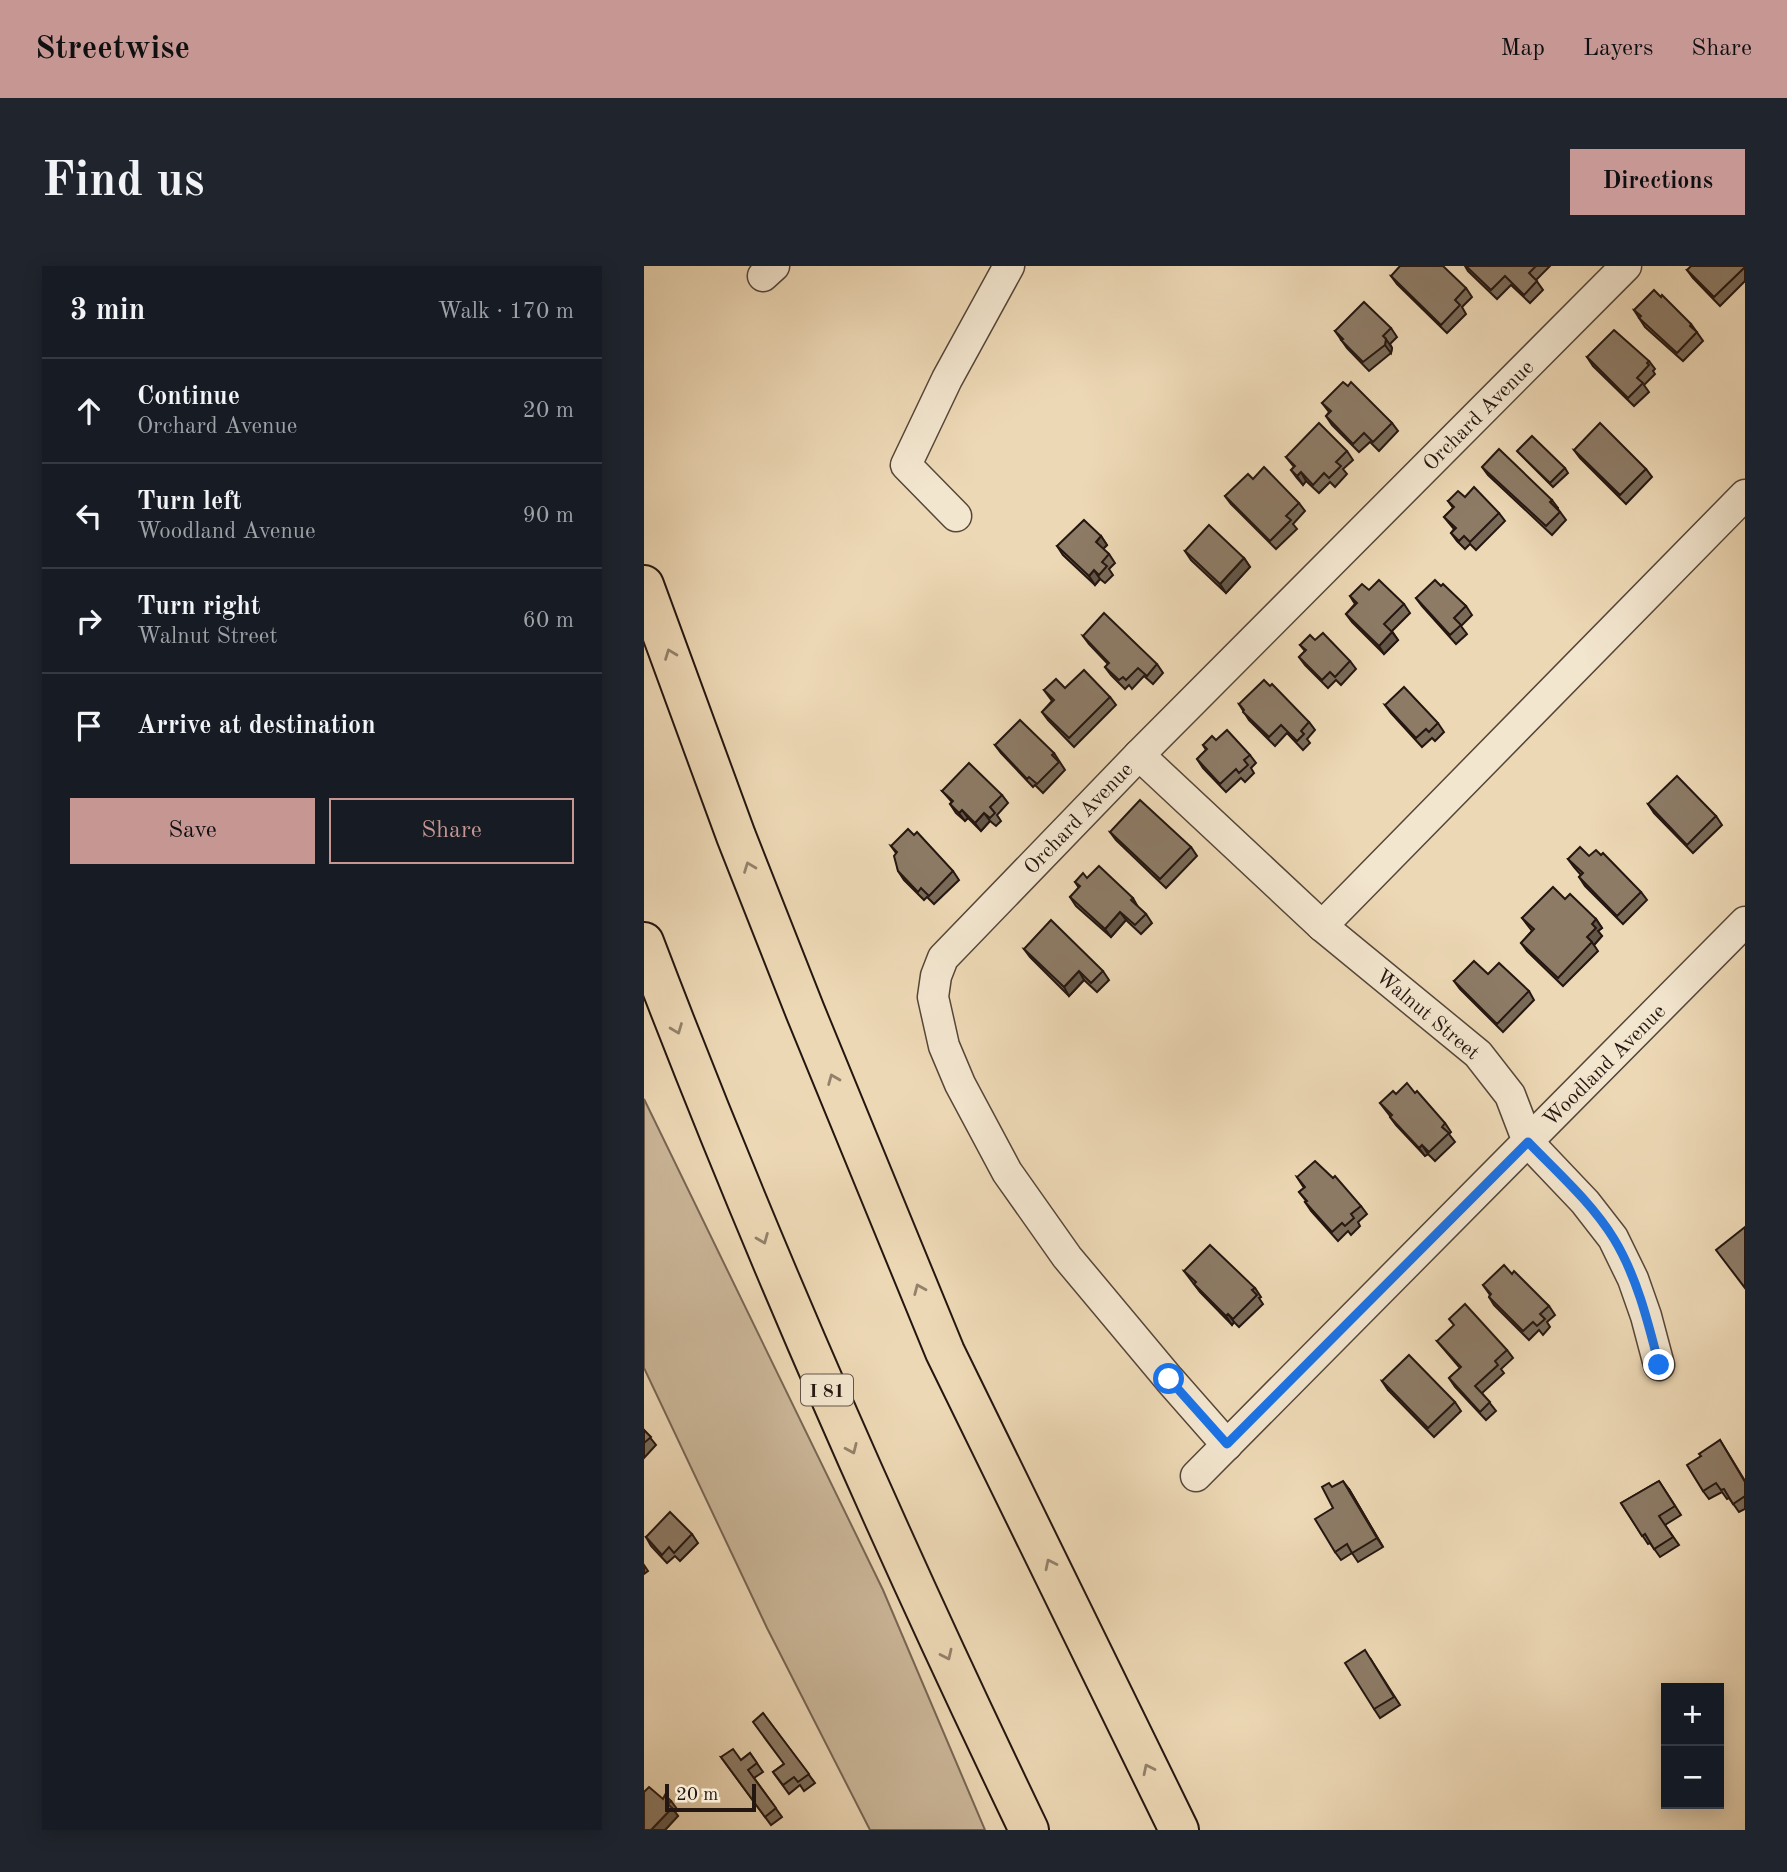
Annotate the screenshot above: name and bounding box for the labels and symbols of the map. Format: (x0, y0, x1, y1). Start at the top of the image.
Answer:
street label: Orchard Avenue (1420, 357, 1538, 475)
one-way arrow (664, 649, 678, 661)
street label: Orchard Avenue (1021, 759, 1137, 879)
one-way arrow (743, 862, 757, 874)
street label: Walnut Street (1371, 966, 1483, 1064)
street label: Woodland Avenue (1540, 1001, 1670, 1131)
one-way arrow (669, 1022, 683, 1034)
one-way arrow (827, 1073, 841, 1085)
one-way arrow (754, 1233, 768, 1245)
one-way arrow (913, 1284, 927, 1297)
route end (1643, 1349, 1674, 1380)
route start (1153, 1363, 1184, 1394)
road number: I 81 (801, 1374, 853, 1406)
one-way arrow (844, 1441, 858, 1454)
one-way arrow (1044, 1559, 1058, 1571)
one-way arrow (939, 1648, 953, 1660)
one-way arrow (1143, 1764, 1157, 1776)
scale bar (665, 1781, 756, 1813)

